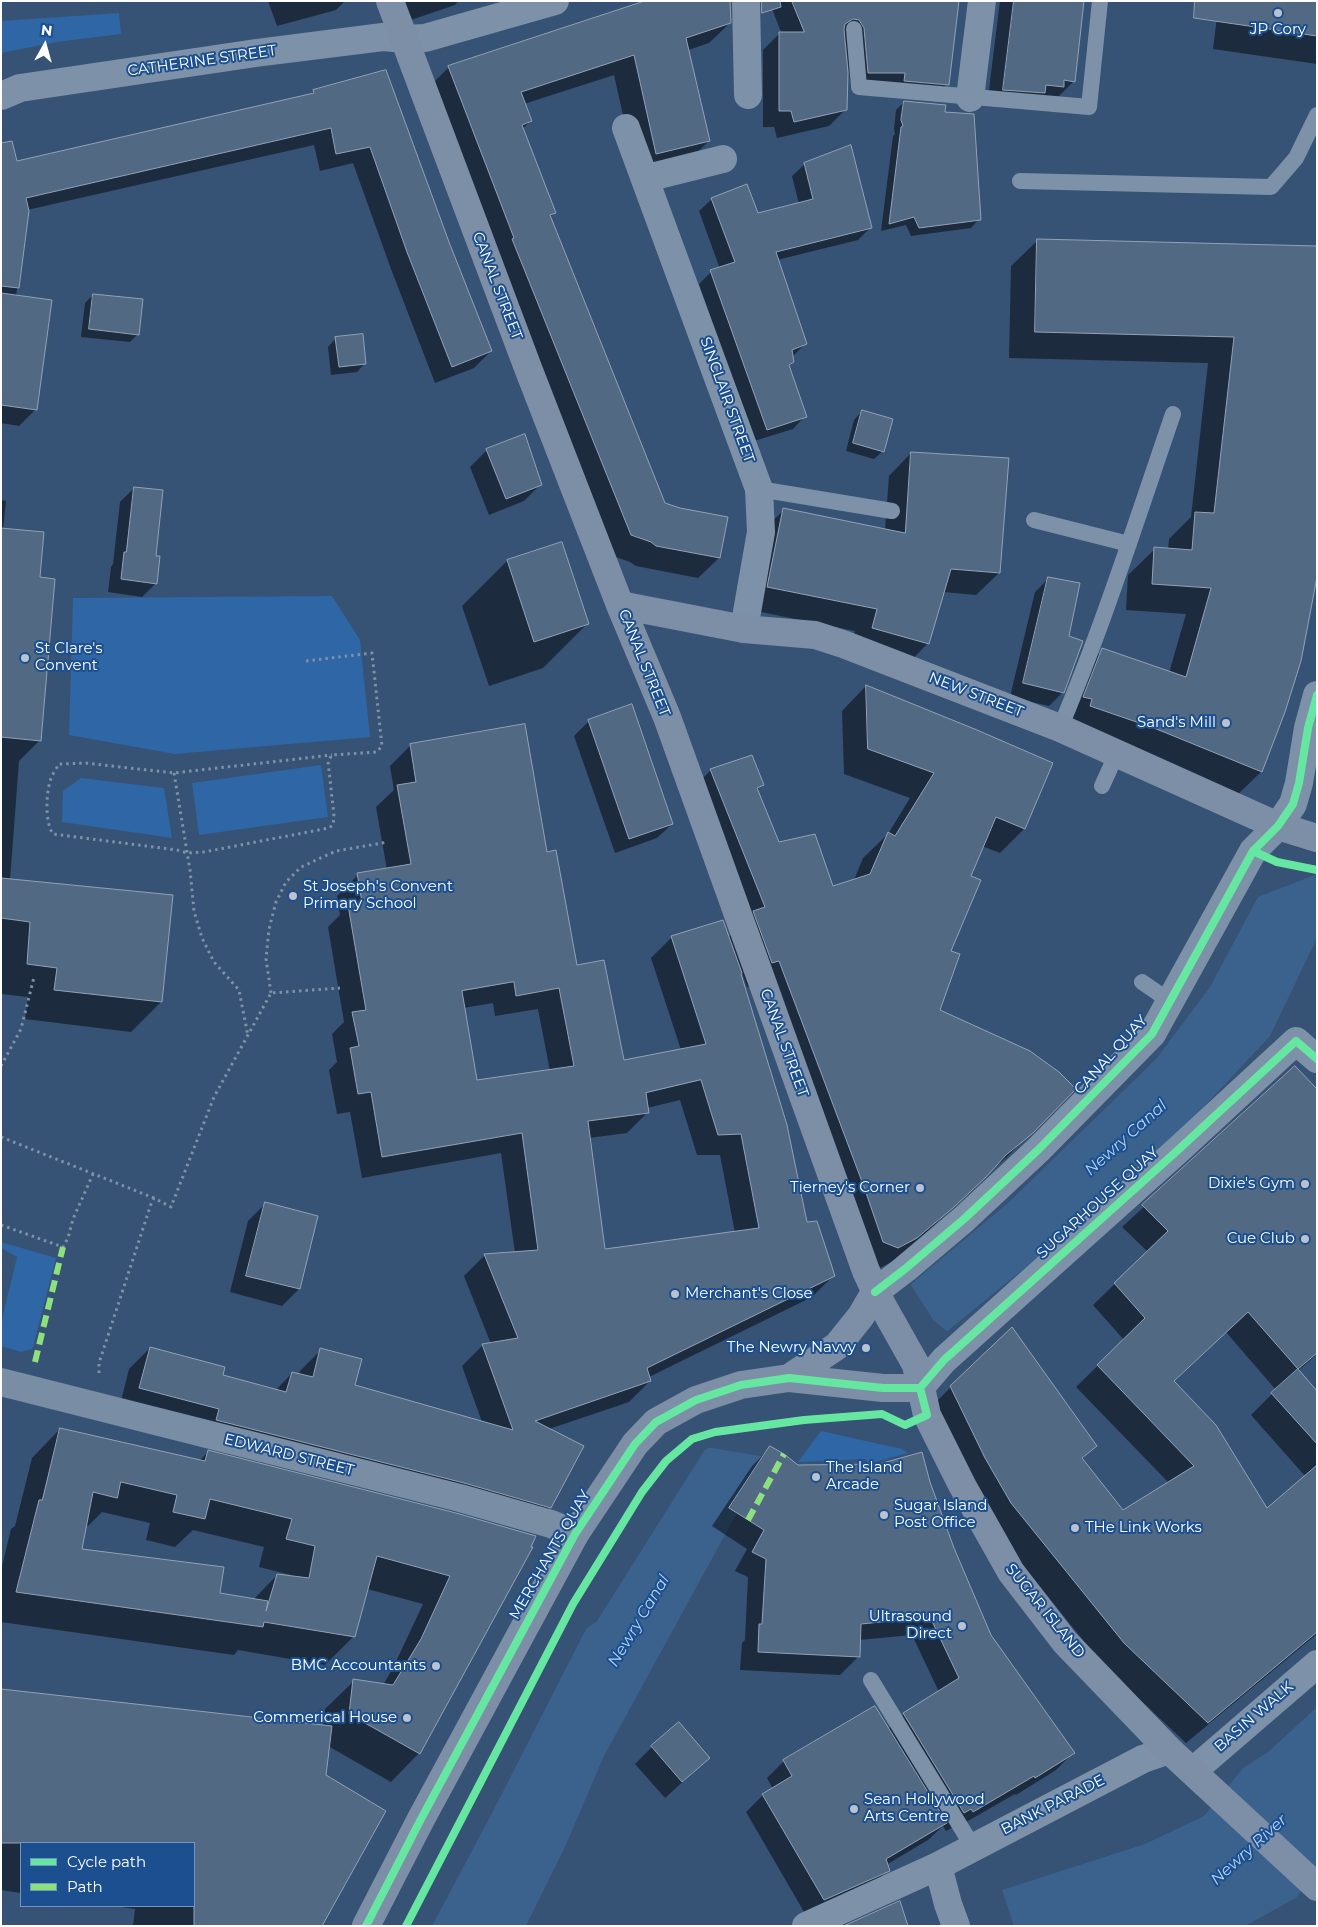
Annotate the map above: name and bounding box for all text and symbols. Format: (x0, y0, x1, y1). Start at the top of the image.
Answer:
marker: JP Cory (1272, 7, 1284, 19)
north arrow (20, 20, 70, 70)
text: N (40, 20, 54, 40)
place label: JP Cory (1250, 21, 1306, 39)
street label: CATHERINE STREET (126, 42, 278, 80)
street label: CANAL STREET (468, 230, 526, 342)
street label: SINCLAIR STREET (696, 335, 758, 465)
street label: CANAL STREET (614, 607, 674, 719)
place label: St Clare's Convent (35, 640, 103, 675)
marker: St Clare's Convent (19, 652, 31, 664)
street label: NEW STREET (926, 669, 1026, 721)
place label: Sand's Mill (1137, 714, 1216, 732)
marker: Sand's Mill (1220, 717, 1232, 729)
place label: St Joseph's Convent Primary School (303, 878, 453, 913)
marker: St Joseph's Convent Primary School (287, 890, 299, 902)
street label: CANAL STREET (756, 986, 812, 1100)
street label: CANAL QUAY (1071, 1012, 1151, 1098)
water label: Newry Canal (1081, 1096, 1171, 1180)
street label: SUGARHOUSE QUAY (1033, 1143, 1163, 1263)
place label: Dixie's Gym (1208, 1175, 1295, 1193)
marker: Dixie's Gym (1299, 1178, 1311, 1190)
place label: Tierney's Corner (790, 1179, 910, 1197)
marker: Tierney's Corner (914, 1182, 926, 1194)
place label: Cue Club (1227, 1230, 1295, 1248)
marker: Cue Club (1299, 1233, 1311, 1245)
place label: Merchant's Close (685, 1285, 812, 1303)
marker: Merchant's Close (669, 1288, 681, 1300)
place label: The Newry Navvy (727, 1339, 856, 1357)
marker: The Newry Navvy (860, 1342, 872, 1354)
street label: EDWARD STREET (222, 1430, 356, 1480)
place label: The Island Arcade (826, 1459, 903, 1494)
marker: The Island Arcade (810, 1471, 822, 1483)
street label: MERCHANTS QUAY (506, 1487, 594, 1623)
place label: Sugar Island Post Office (894, 1497, 987, 1532)
marker: Sugar Island Post Office (878, 1509, 890, 1521)
place label: THe Link Works (1085, 1519, 1202, 1537)
marker: THe Link Works (1069, 1522, 1081, 1534)
street label: SUGAR ISLAND (1001, 1560, 1089, 1662)
water label: Newry Canal (604, 1572, 674, 1670)
place label: Ultrasound Direct (869, 1608, 952, 1643)
marker: Ultrasound Direct (956, 1620, 968, 1632)
place label: BMC Accountants (291, 1657, 426, 1675)
marker: BMC Accountants (430, 1660, 442, 1672)
street label: BASIN WALK (1211, 1678, 1297, 1756)
place label: Commerical House (253, 1709, 397, 1727)
marker: Commerical House (401, 1712, 413, 1724)
street label: BANK PARADE (998, 1771, 1108, 1839)
place label: Sean Hollywood Arts Centre (864, 1791, 985, 1826)
marker: Sean Hollywood Arts Centre (848, 1803, 860, 1815)
water label: Newry River (1207, 1811, 1291, 1889)
legend (20, 1842, 195, 1907)
text: Cycle path (67, 1852, 146, 1871)
text: Path (67, 1877, 103, 1896)

